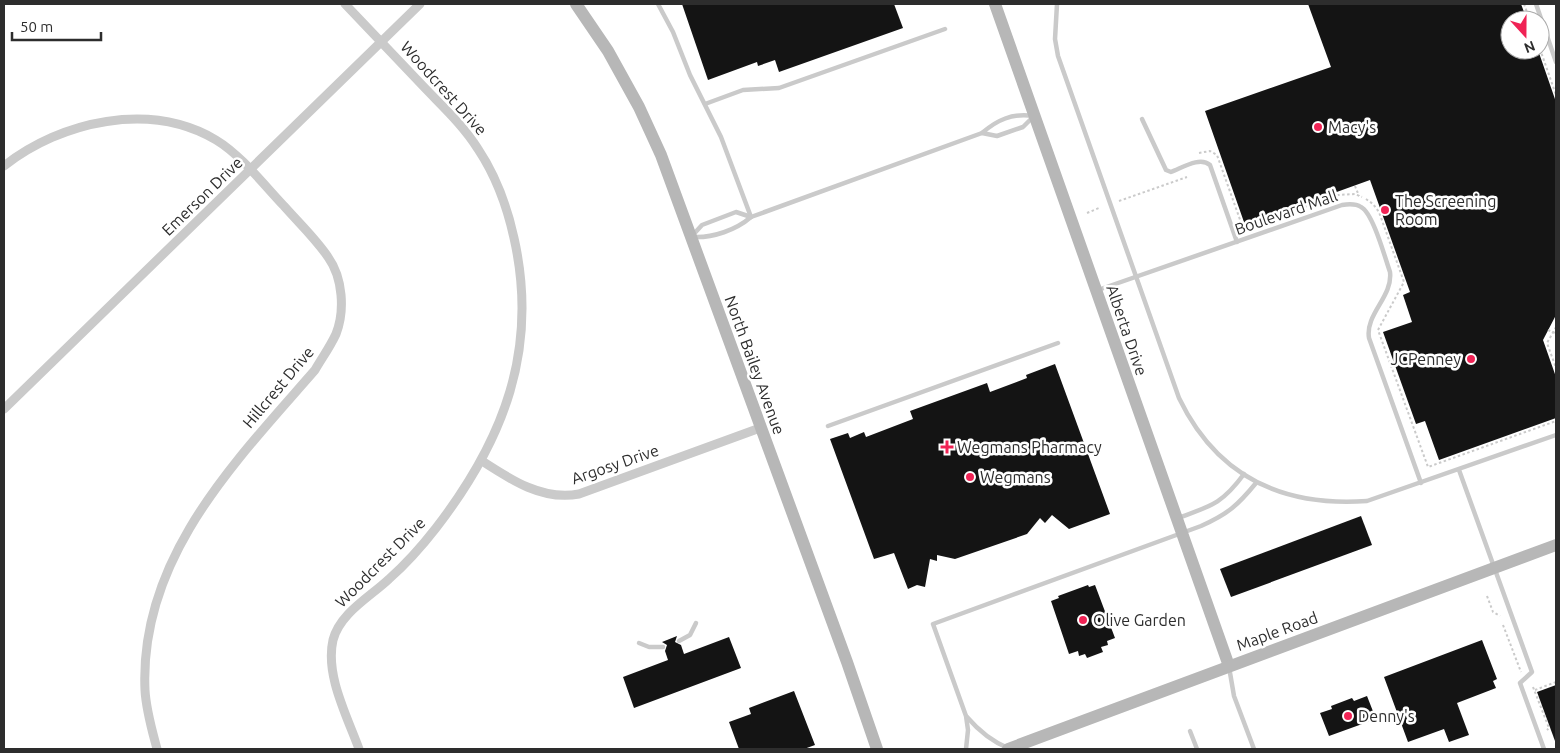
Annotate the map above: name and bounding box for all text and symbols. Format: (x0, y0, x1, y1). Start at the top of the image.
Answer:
scale bar (12, 10, 101, 42)
north arrow (1500, 10, 1550, 60)
text: 50 m (20, 18, 53, 35)
street label: Woodcrest Drive (397, 38, 491, 138)
text: N (1522, 38, 1537, 56)
place label: Macy's (1328, 118, 1376, 136)
marker: Macy's (1312, 121, 1324, 133)
street label: Emerson Drive (158, 153, 246, 239)
street label: Boulevard Mall (1232, 186, 1340, 238)
place label: The Screening Room (1395, 192, 1496, 228)
marker: The Screening Room (1379, 204, 1391, 216)
street label: Alberta Drive (1103, 282, 1151, 378)
street label: North Bailey Avenue (721, 293, 789, 437)
street label: Hillcrest Drive (239, 343, 317, 431)
place label: JCPenney (1390, 350, 1461, 368)
marker: JCPenney (1465, 353, 1477, 365)
place label: Wegmans Pharmacy (957, 438, 1102, 456)
street label: Argosy Drive (569, 441, 661, 487)
marker: Wegmans Pharmacy (941, 441, 953, 453)
place label: Wegmans (980, 468, 1051, 486)
marker: Wegmans (964, 471, 976, 483)
street label: Woodcrest Drive (331, 513, 429, 611)
street label: Maple Road (1234, 608, 1320, 654)
place label: Olive Garden (1093, 611, 1186, 629)
marker: Olive Garden (1077, 614, 1089, 626)
place label: Denny's (1358, 707, 1415, 725)
marker: Denny's (1342, 710, 1354, 722)

